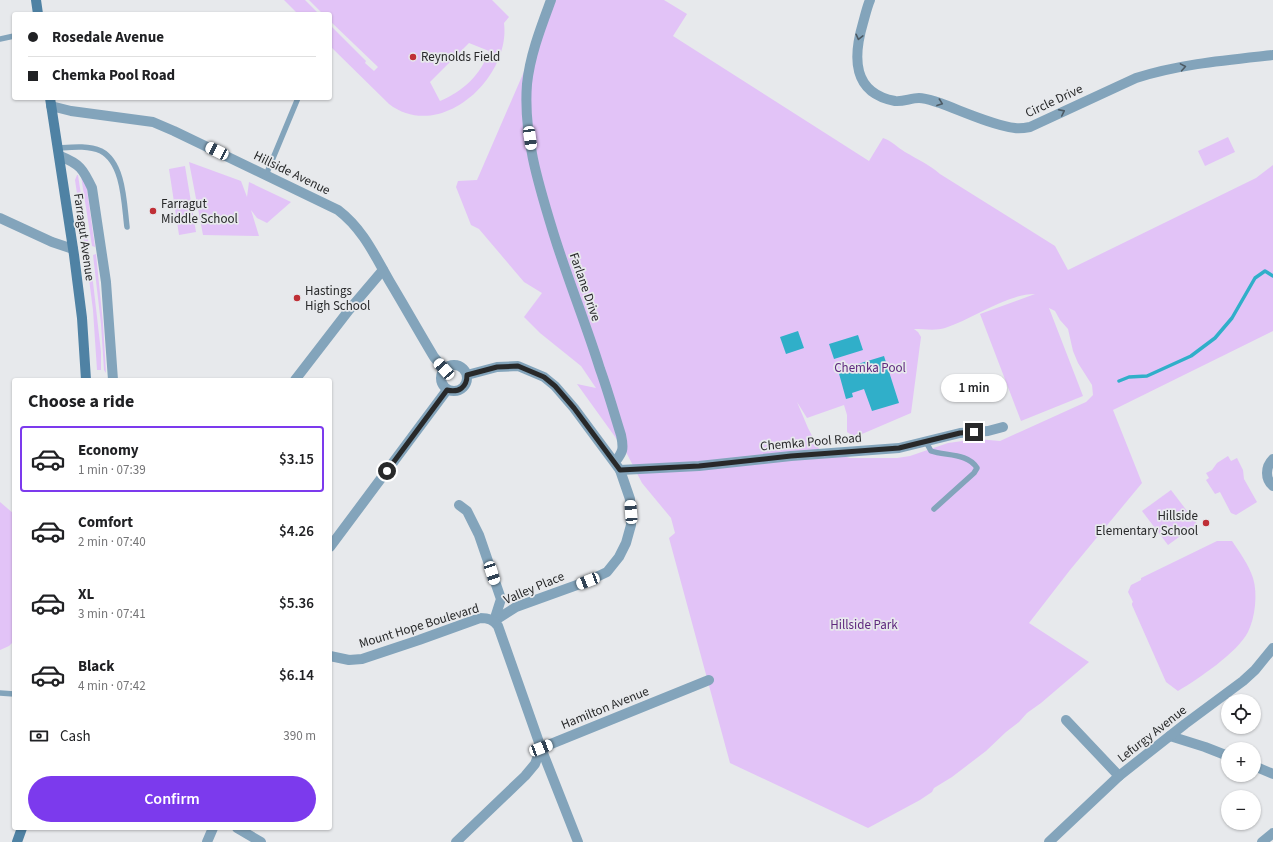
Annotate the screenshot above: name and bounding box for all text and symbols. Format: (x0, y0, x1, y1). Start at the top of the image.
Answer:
text: Rosedale Avenue (52, 27, 164, 48)
one-way arrow (856, 34, 864, 41)
place label: Reynolds Field (421, 48, 500, 66)
marker: Reynolds Field (408, 52, 418, 62)
one-way arrow (1180, 63, 1186, 72)
text: Chemka Pool Road (52, 65, 175, 86)
street label: Circle Drive (1022, 80, 1086, 122)
one-way arrow (936, 98, 943, 107)
one-way arrow (1058, 109, 1065, 117)
car (522, 125, 538, 151)
car (204, 140, 230, 162)
street label: Hillside Avenue (251, 147, 333, 199)
street label: Farragut Avenue (69, 192, 99, 282)
place label: Farragut Middle School (161, 195, 238, 228)
marker: Farragut Middle School (148, 206, 158, 216)
street label: Farlane Drive (565, 250, 605, 324)
place label: Hastings High School (305, 282, 370, 315)
marker: Hastings High School (292, 293, 302, 303)
car (432, 356, 456, 382)
park label: Chemka Pool (834, 359, 906, 377)
callout: 1 min (941, 374, 1007, 402)
text: 1 min (959, 379, 989, 397)
text: Choose a ride (28, 389, 134, 414)
route end (965, 423, 983, 441)
street label: Chemka Pool Road (759, 429, 863, 455)
text: Economy (78, 440, 139, 461)
icon: car (30, 441, 66, 477)
text: $3.15 (279, 449, 314, 470)
text: 1 min · 07:39 (78, 461, 146, 479)
route start (378, 462, 396, 480)
car (624, 500, 638, 524)
place label: Hillside Elementary School (1096, 507, 1198, 540)
text: Comfort (78, 512, 133, 533)
icon: car (30, 513, 66, 549)
marker: Hillside Elementary School (1201, 518, 1211, 528)
text: $4.26 (279, 521, 314, 542)
text: 2 min · 07:40 (78, 533, 146, 551)
car (483, 560, 501, 586)
street label: Valley Place (501, 567, 567, 609)
car (575, 571, 601, 591)
text: XL (78, 584, 94, 605)
icon: car (30, 585, 66, 621)
text: $5.36 (279, 593, 314, 614)
street label: Mount Hope Boulevard (357, 599, 481, 653)
text: 3 min · 07:41 (78, 605, 146, 623)
park label: Hillside Park (830, 616, 898, 634)
text: Black (78, 656, 115, 677)
icon: car (30, 657, 66, 693)
text: $6.14 (279, 665, 314, 686)
text: 4 min · 07:42 (78, 677, 146, 695)
street label: Hamilton Avenue (558, 682, 652, 734)
map controls (1221, 694, 1261, 830)
button: locate (1221, 694, 1261, 734)
street label: Lefurgy Avenue (1114, 701, 1190, 767)
icon: cash (28, 725, 50, 747)
text: Cash (60, 726, 91, 747)
text: 390 m (283, 727, 316, 745)
car (528, 738, 554, 758)
button: + (1221, 742, 1261, 782)
button: Confirm (28, 776, 316, 822)
button: − (1221, 790, 1261, 830)

